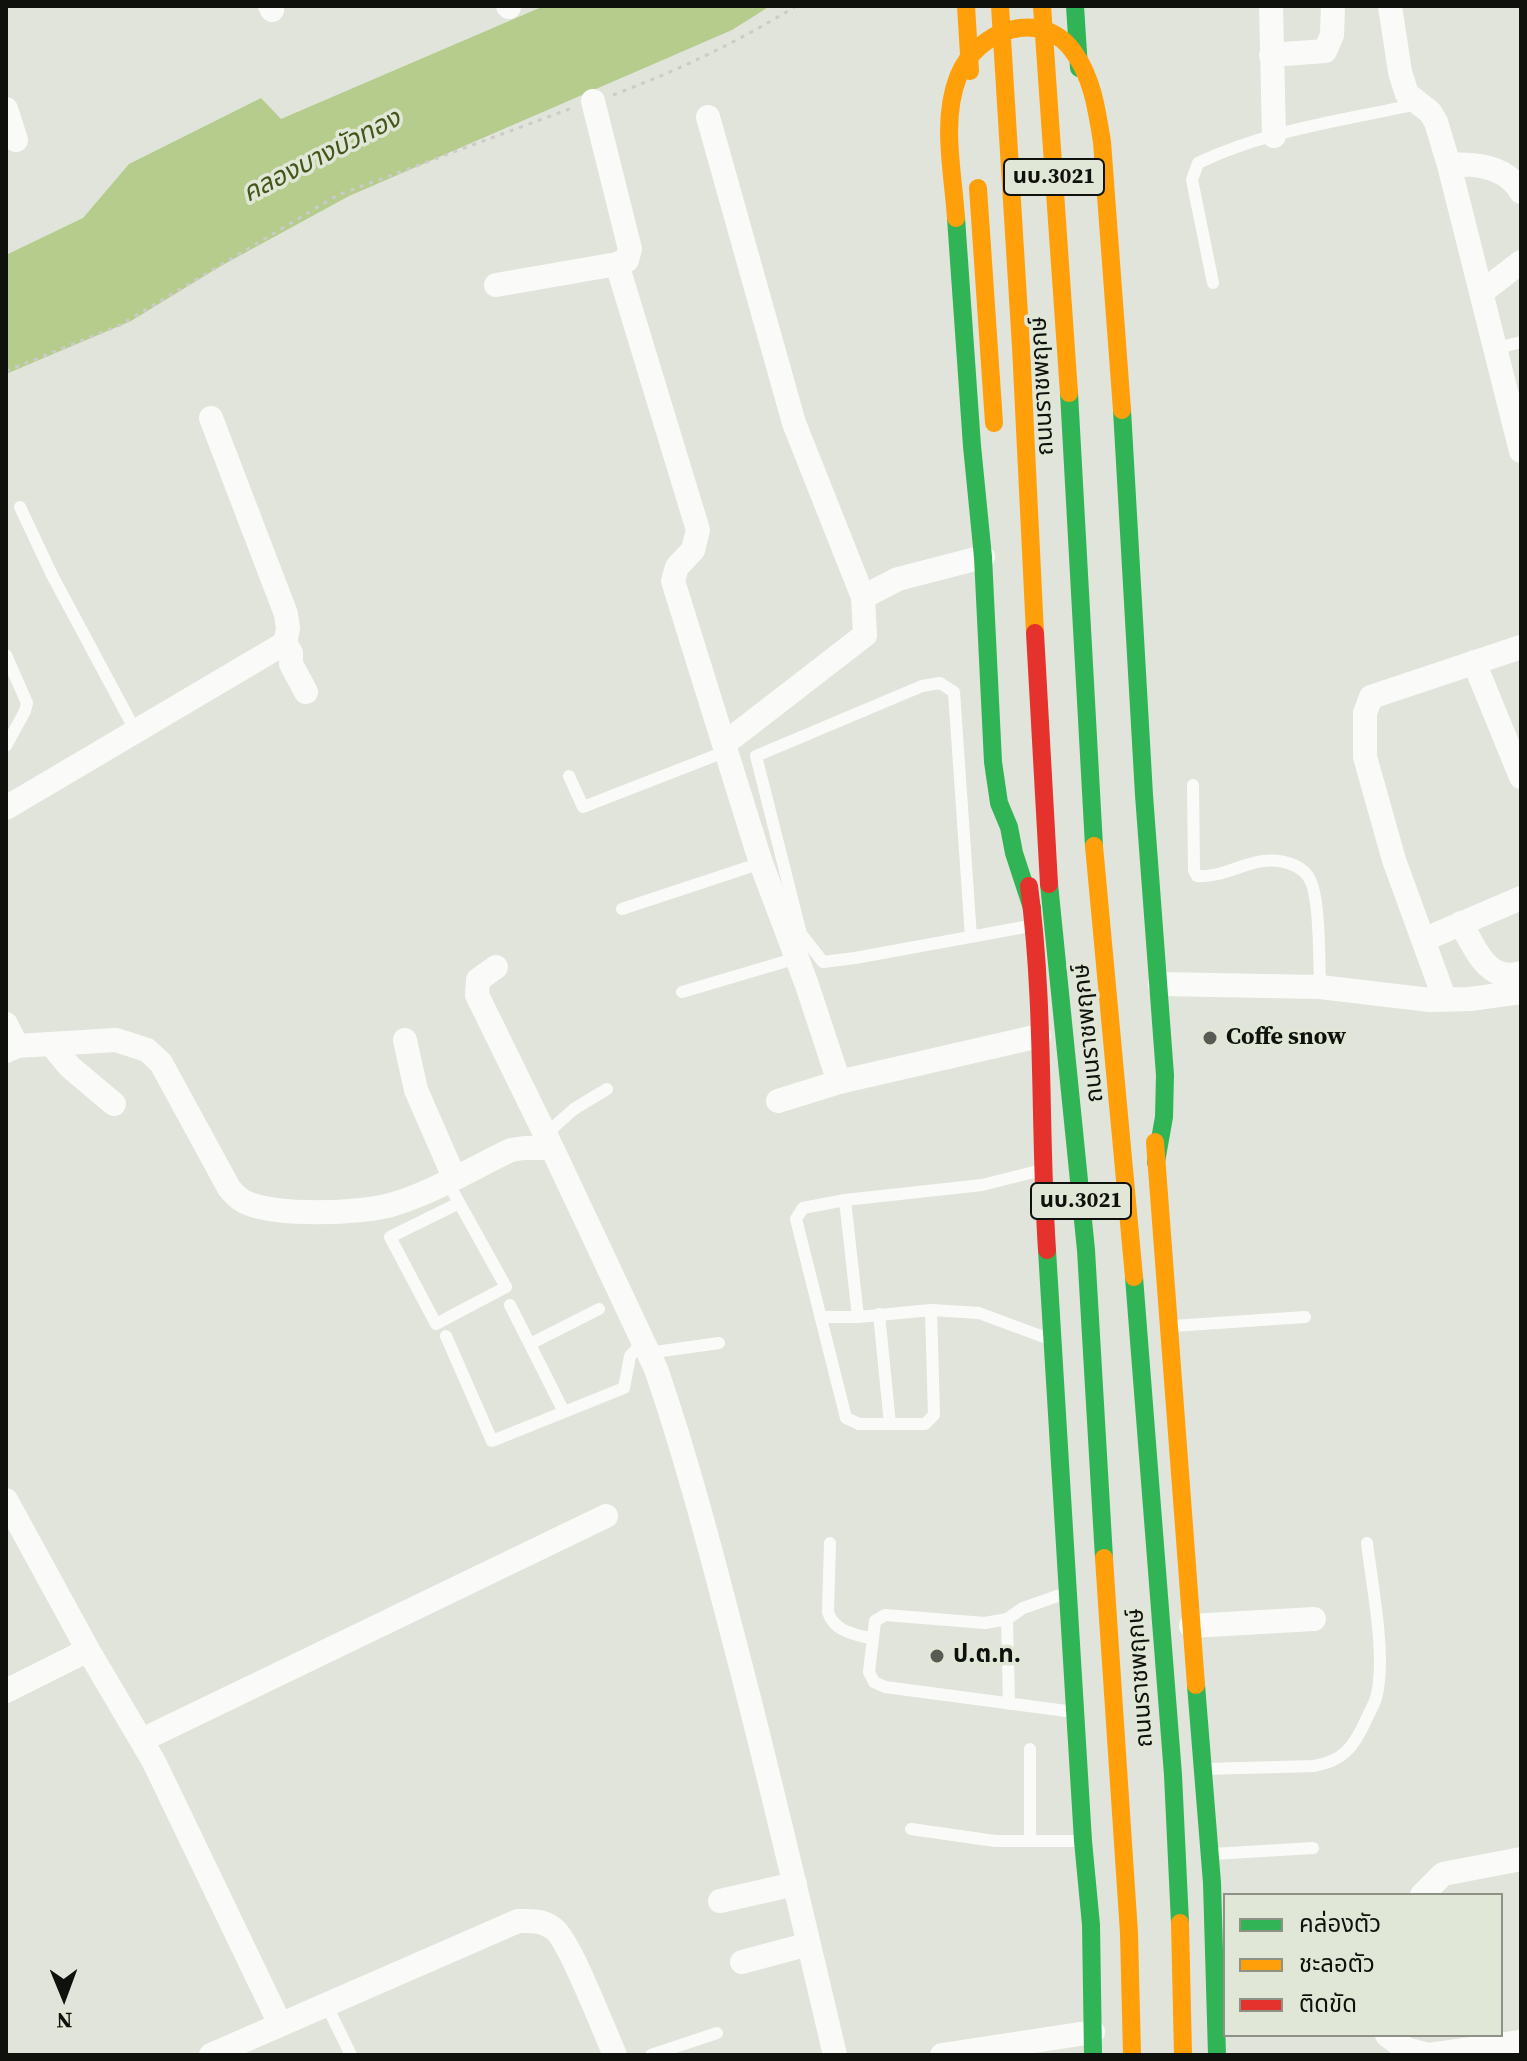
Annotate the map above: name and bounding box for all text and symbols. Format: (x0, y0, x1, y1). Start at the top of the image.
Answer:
water label: คลองบางบัวทอง (238, 104, 406, 210)
road number: นบ.3021 (1004, 159, 1104, 195)
street label: ถนนราชพฤกษ์ (1025, 316, 1061, 456)
street label: ถนนราชพฤกษ์ (1067, 962, 1111, 1104)
place label: Coffe snow (1226, 1024, 1346, 1052)
marker: Coffe snow (1201, 1029, 1219, 1047)
road number: นบ.3021 (1031, 1183, 1131, 1219)
street label: ถนนราชพฤกษ์ (1122, 1607, 1160, 1749)
place label: ป.ต.ท. (953, 1642, 1021, 1670)
marker: ป.ต.ท. (928, 1647, 946, 1665)
legend (1223, 1893, 1503, 2037)
text: คล่องตัว (1299, 1907, 1381, 1940)
text: ชะลอตัว (1299, 1947, 1375, 1980)
north arrow (24, 1957, 104, 2037)
text: ติดขัด (1299, 1987, 1357, 2020)
text: N (56, 2006, 73, 2036)

